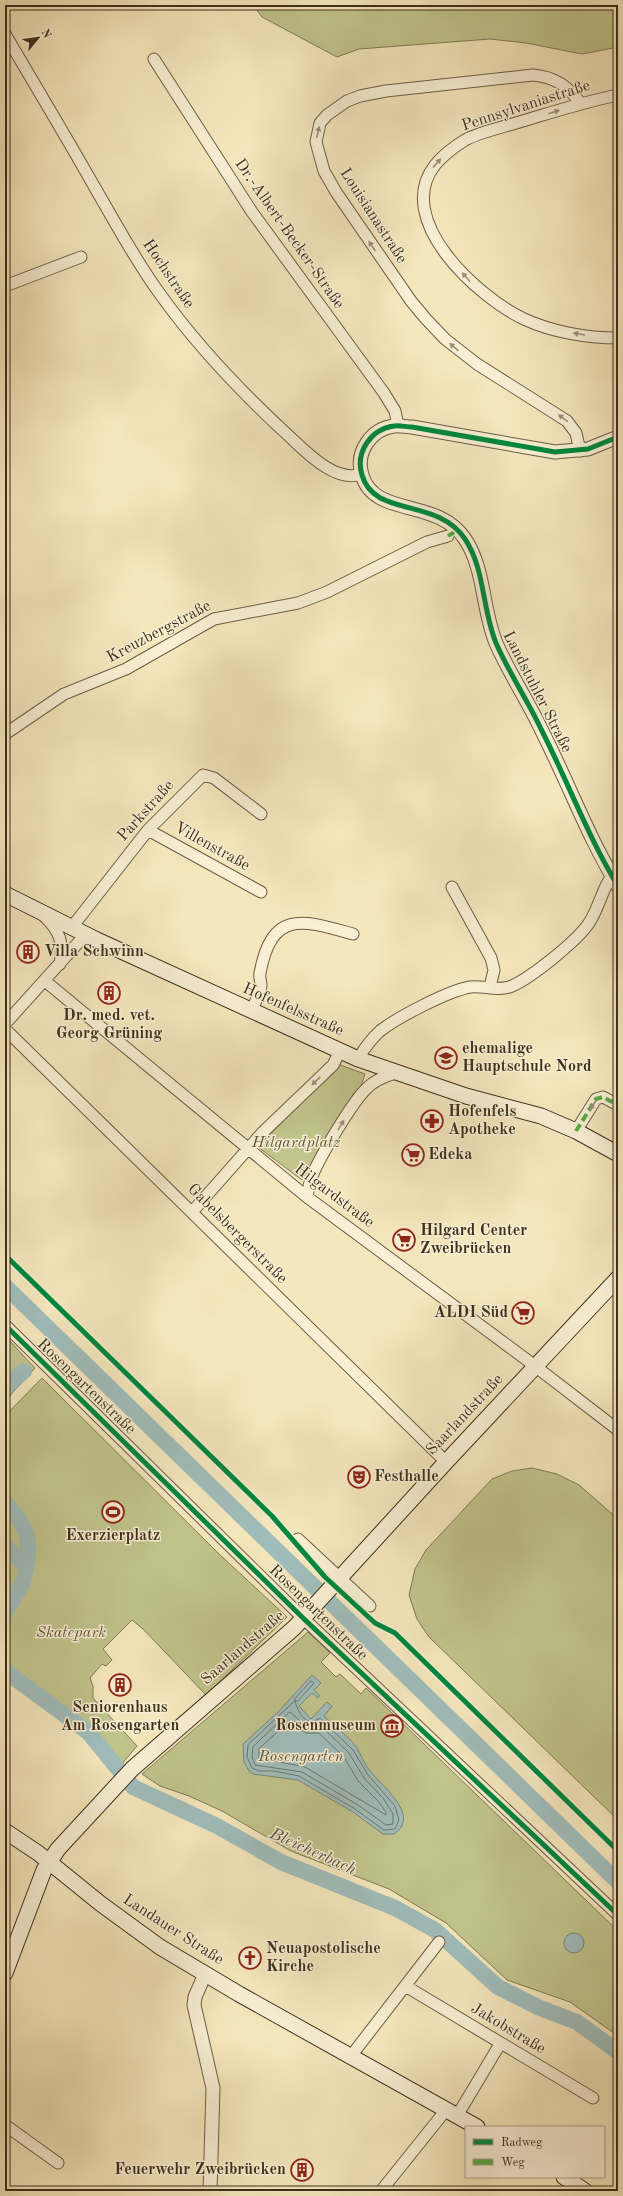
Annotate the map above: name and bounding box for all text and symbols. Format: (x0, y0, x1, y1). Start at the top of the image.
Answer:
north arrow (18, 18, 58, 58)
text: N (39, 28, 53, 41)
street label: Pennsylvaniastraße (460, 78, 592, 134)
one-way arrow (549, 109, 561, 115)
one-way arrow (315, 125, 321, 137)
street label: Dr.-Albert-Becker-Straße (231, 156, 347, 312)
one-way arrow (433, 158, 442, 168)
street label: Louisianastraße (336, 166, 410, 266)
street label: Hochstraße (139, 237, 197, 311)
one-way arrow (369, 240, 376, 252)
one-way arrow (461, 272, 470, 282)
one-way arrow (573, 331, 585, 337)
one-way arrow (449, 342, 459, 351)
one-way arrow (557, 414, 568, 422)
street label: Kreuzbergstraße (104, 598, 214, 666)
street label: Landstuhler Straße (499, 629, 575, 755)
street label: Parkstraße (115, 778, 177, 844)
street label: Villenstraße (172, 820, 252, 874)
building icon: Villa Schwinn (15, 939, 41, 965)
place label: Villa Schwinn (44, 944, 144, 960)
building icon: Dr. med. vet. Georg Grüning (96, 980, 122, 1006)
street label: Hofenfelsstraße (240, 981, 346, 1039)
place label: Dr. med. vet. Georg Grüning (56, 1008, 162, 1042)
place label: ehemalige Hauptschule Nord (462, 1041, 592, 1075)
school or university icon: ehemalige Hauptschule Nord (433, 1045, 459, 1071)
one-way arrow (311, 1077, 321, 1086)
one-way arrow (589, 1100, 597, 1110)
place label: Hofenfels Apotheke (448, 1104, 516, 1138)
pharmacy icon: Hofenfels Apotheke (419, 1108, 445, 1134)
one-way arrow (338, 1119, 345, 1131)
park label: Hilgardplatz (251, 1135, 340, 1151)
supermarket icon: Edeka (400, 1142, 426, 1168)
place label: Edeka (428, 1147, 472, 1163)
street label: Hilgardstraße (291, 1161, 377, 1231)
street label: Gabelsbergerstraße (184, 1181, 290, 1287)
place label: Hilgard Center Zweibrücken (420, 1223, 527, 1257)
supermarket icon: Hilgard Center Zweibrücken (391, 1227, 417, 1253)
supermarket icon: ALDI Süd (510, 1300, 536, 1326)
place label: ALDI Süd (434, 1305, 508, 1321)
street label: Rosengartenstraße (34, 1336, 138, 1438)
street label: Saarlandstraße (424, 1371, 506, 1459)
theatre icon: Festhalle (346, 1464, 372, 1490)
place label: Festhalle (374, 1469, 439, 1485)
sports icon: Exerzierplatz (100, 1499, 126, 1525)
place label: Exerzierplatz (66, 1528, 160, 1544)
street label: Rosengartenstraße (266, 1562, 370, 1664)
street label: Saarlandstraße (198, 1608, 288, 1688)
park label: Skatepark (36, 1625, 106, 1641)
building icon: Seniorenhaus Am Rosengarten (107, 1672, 133, 1698)
place label: Seniorenhaus Am Rosengarten (61, 1700, 179, 1734)
museum icon: Rosenmuseum (379, 1713, 405, 1739)
place label: Rosenmuseum (275, 1718, 376, 1734)
park label: Rosengarten (257, 1749, 344, 1765)
water label: Bleicherbach (266, 1825, 359, 1879)
street label: Landauer Straße (120, 1892, 226, 1968)
place label: Neuapostolische Kirche (266, 1941, 381, 1975)
church icon: Neuapostolische Kirche (237, 1945, 263, 1971)
street label: Jakobstraße (468, 2001, 548, 2057)
legend (465, 2126, 605, 2178)
text: Radweg (501, 2137, 543, 2149)
building icon: Feuerwehr Zweibrücken (289, 2157, 315, 2183)
text: Weg (501, 2157, 525, 2169)
place label: Feuerwehr Zweibrücken (114, 2162, 286, 2178)

